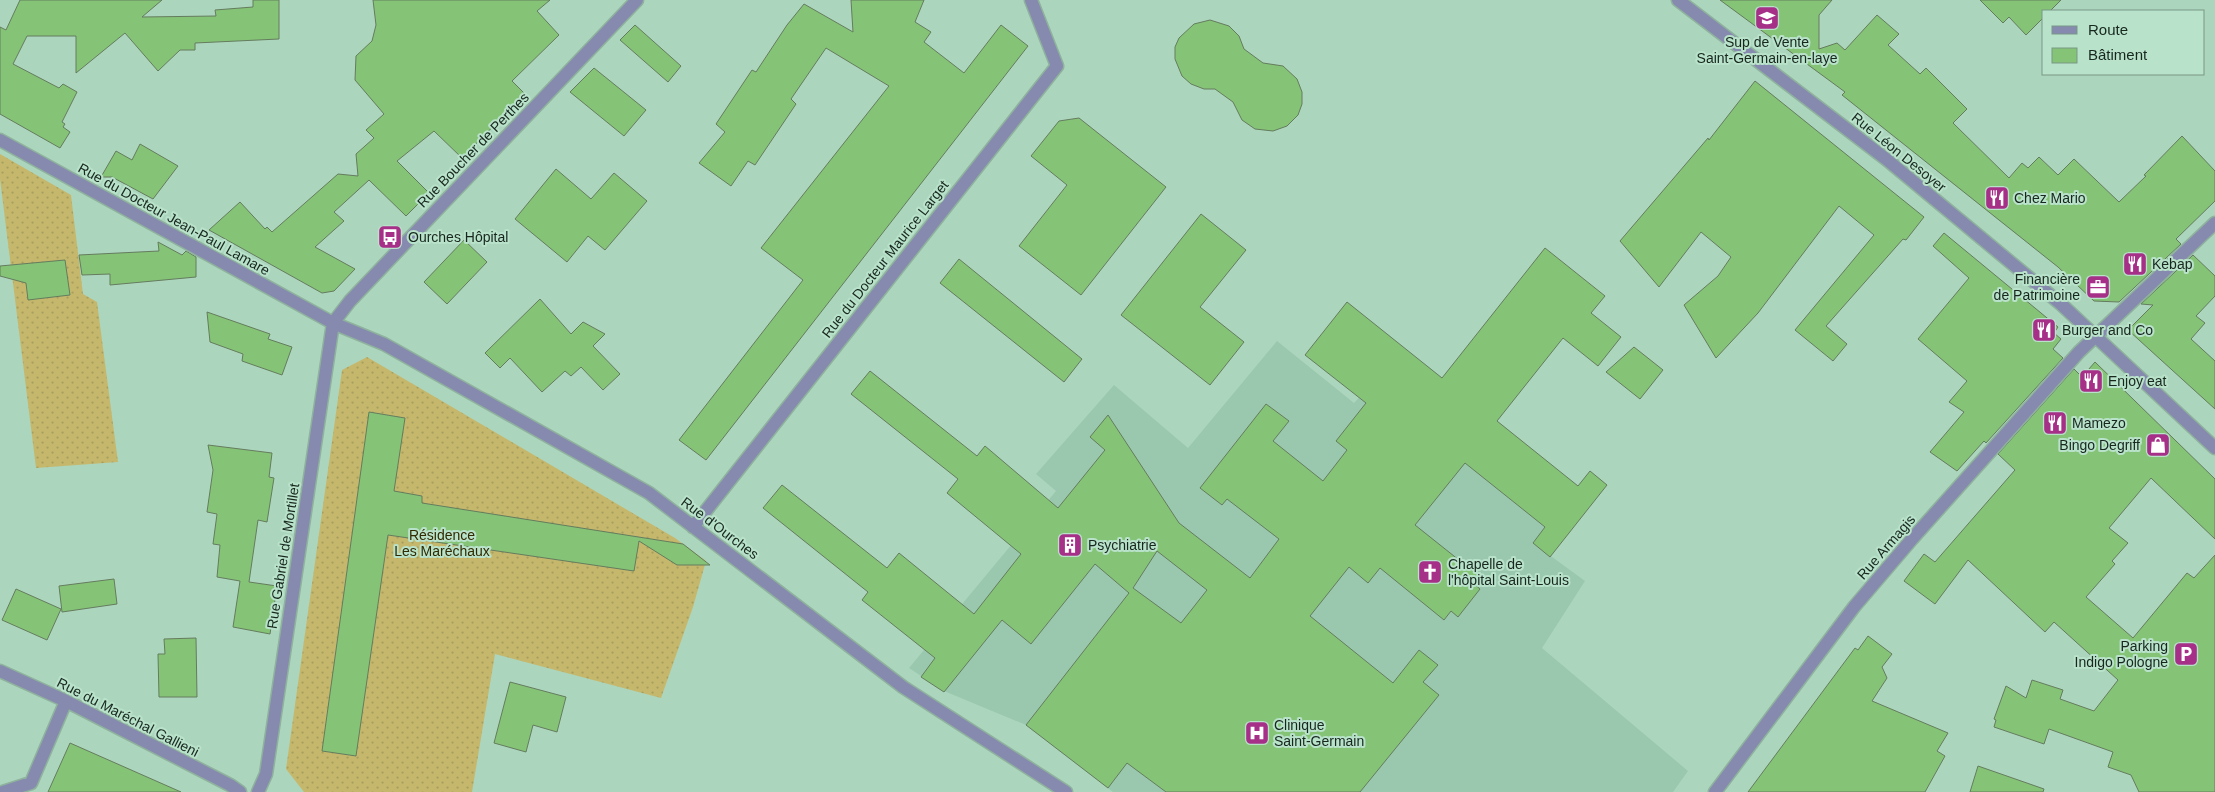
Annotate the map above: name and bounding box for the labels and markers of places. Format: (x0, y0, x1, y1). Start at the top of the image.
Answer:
school or university icon: Sup de Vente Saint-Germain-en-laye (1754, 5, 1780, 31)
place label: Sup de Vente Saint-Germain-en-laye (1697, 34, 1838, 66)
restaurant icon: Chez Mario (1984, 185, 2010, 211)
place label: Chez Mario (2014, 190, 2086, 206)
bus stop icon: Ourches Hôpital (377, 224, 403, 250)
place label: Ourches Hôpital (408, 229, 508, 245)
restaurant icon: Kebap (2122, 251, 2148, 277)
place label: Kebap (2152, 256, 2193, 272)
place label: Financière de Patrimoine (1994, 271, 2080, 303)
office icon: Financière de Patrimoine (2085, 274, 2111, 300)
restaurant icon: Burger and Co (2031, 317, 2057, 343)
place label: Burger and Co (2062, 322, 2153, 338)
restaurant icon: Enjoy eat (2078, 368, 2104, 394)
place label: Enjoy eat (2108, 373, 2166, 389)
restaurant icon: Mamezo (2042, 410, 2068, 436)
place label: Mamezo (2072, 415, 2126, 431)
shop icon: Bingo Degriff (2145, 432, 2171, 458)
place label: Bingo Degriff (2059, 437, 2140, 453)
building icon: Psychiatrie (1057, 532, 1083, 558)
place label: Psychiatrie (1088, 537, 1157, 553)
place label: Chapelle de l'hôpital Saint-Louis (1448, 556, 1569, 588)
church icon: Chapelle de l'hôpital Saint-Louis (1417, 559, 1443, 585)
place label: Parking Indigo Pologne (2075, 638, 2168, 670)
parking icon: Parking Indigo Pologne (2173, 641, 2199, 667)
place label: Clinique Saint-Germain (1274, 717, 1364, 749)
hospital icon: Clinique Saint-Germain (1244, 720, 1270, 746)

